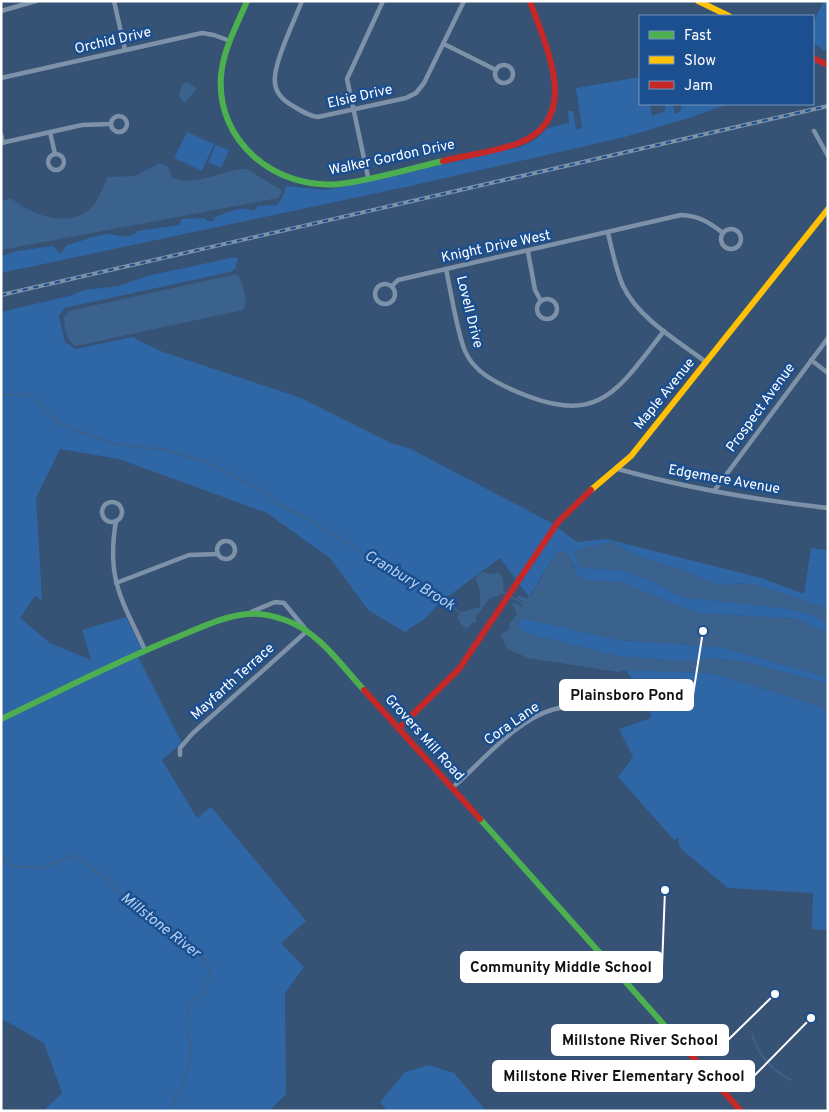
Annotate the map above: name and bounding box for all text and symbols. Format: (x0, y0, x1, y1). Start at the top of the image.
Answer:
legend (639, 15, 814, 105)
street label: Orchid Drive (73, 24, 153, 58)
text: Fast (684, 27, 712, 46)
text: Slow (684, 52, 716, 71)
text: Jam (684, 77, 713, 96)
street label: Elsie Drive (326, 81, 394, 113)
street label: Walker Gordon Drive (327, 136, 457, 180)
street label: Knight Drive West (440, 227, 552, 267)
street label: Lovell Drive (452, 274, 486, 350)
street label: Maple Avenue (631, 355, 699, 433)
street label: Prospect Avenue (723, 360, 799, 456)
street label: Edgemere Avenue (667, 462, 781, 498)
water label: Cranbury Brook (360, 547, 458, 616)
street label: Mayfarth Terrace (188, 640, 278, 724)
callout: Plainsboro Pond (560, 680, 693, 710)
text: Plainsboro Pond (570, 687, 684, 706)
street label: Grovers Mill Road (381, 691, 467, 785)
street label: Cora Lane (481, 699, 543, 749)
water label: Millstone River (116, 889, 205, 964)
callout: Community Middle School (461, 952, 662, 982)
text: Community Middle School (470, 959, 652, 978)
callout: Millstone River School (552, 1025, 728, 1055)
text: Millstone River School (562, 1032, 718, 1051)
callout: Millstone River Elementary School (493, 1061, 754, 1091)
text: Millstone River Elementary School (503, 1068, 745, 1087)

